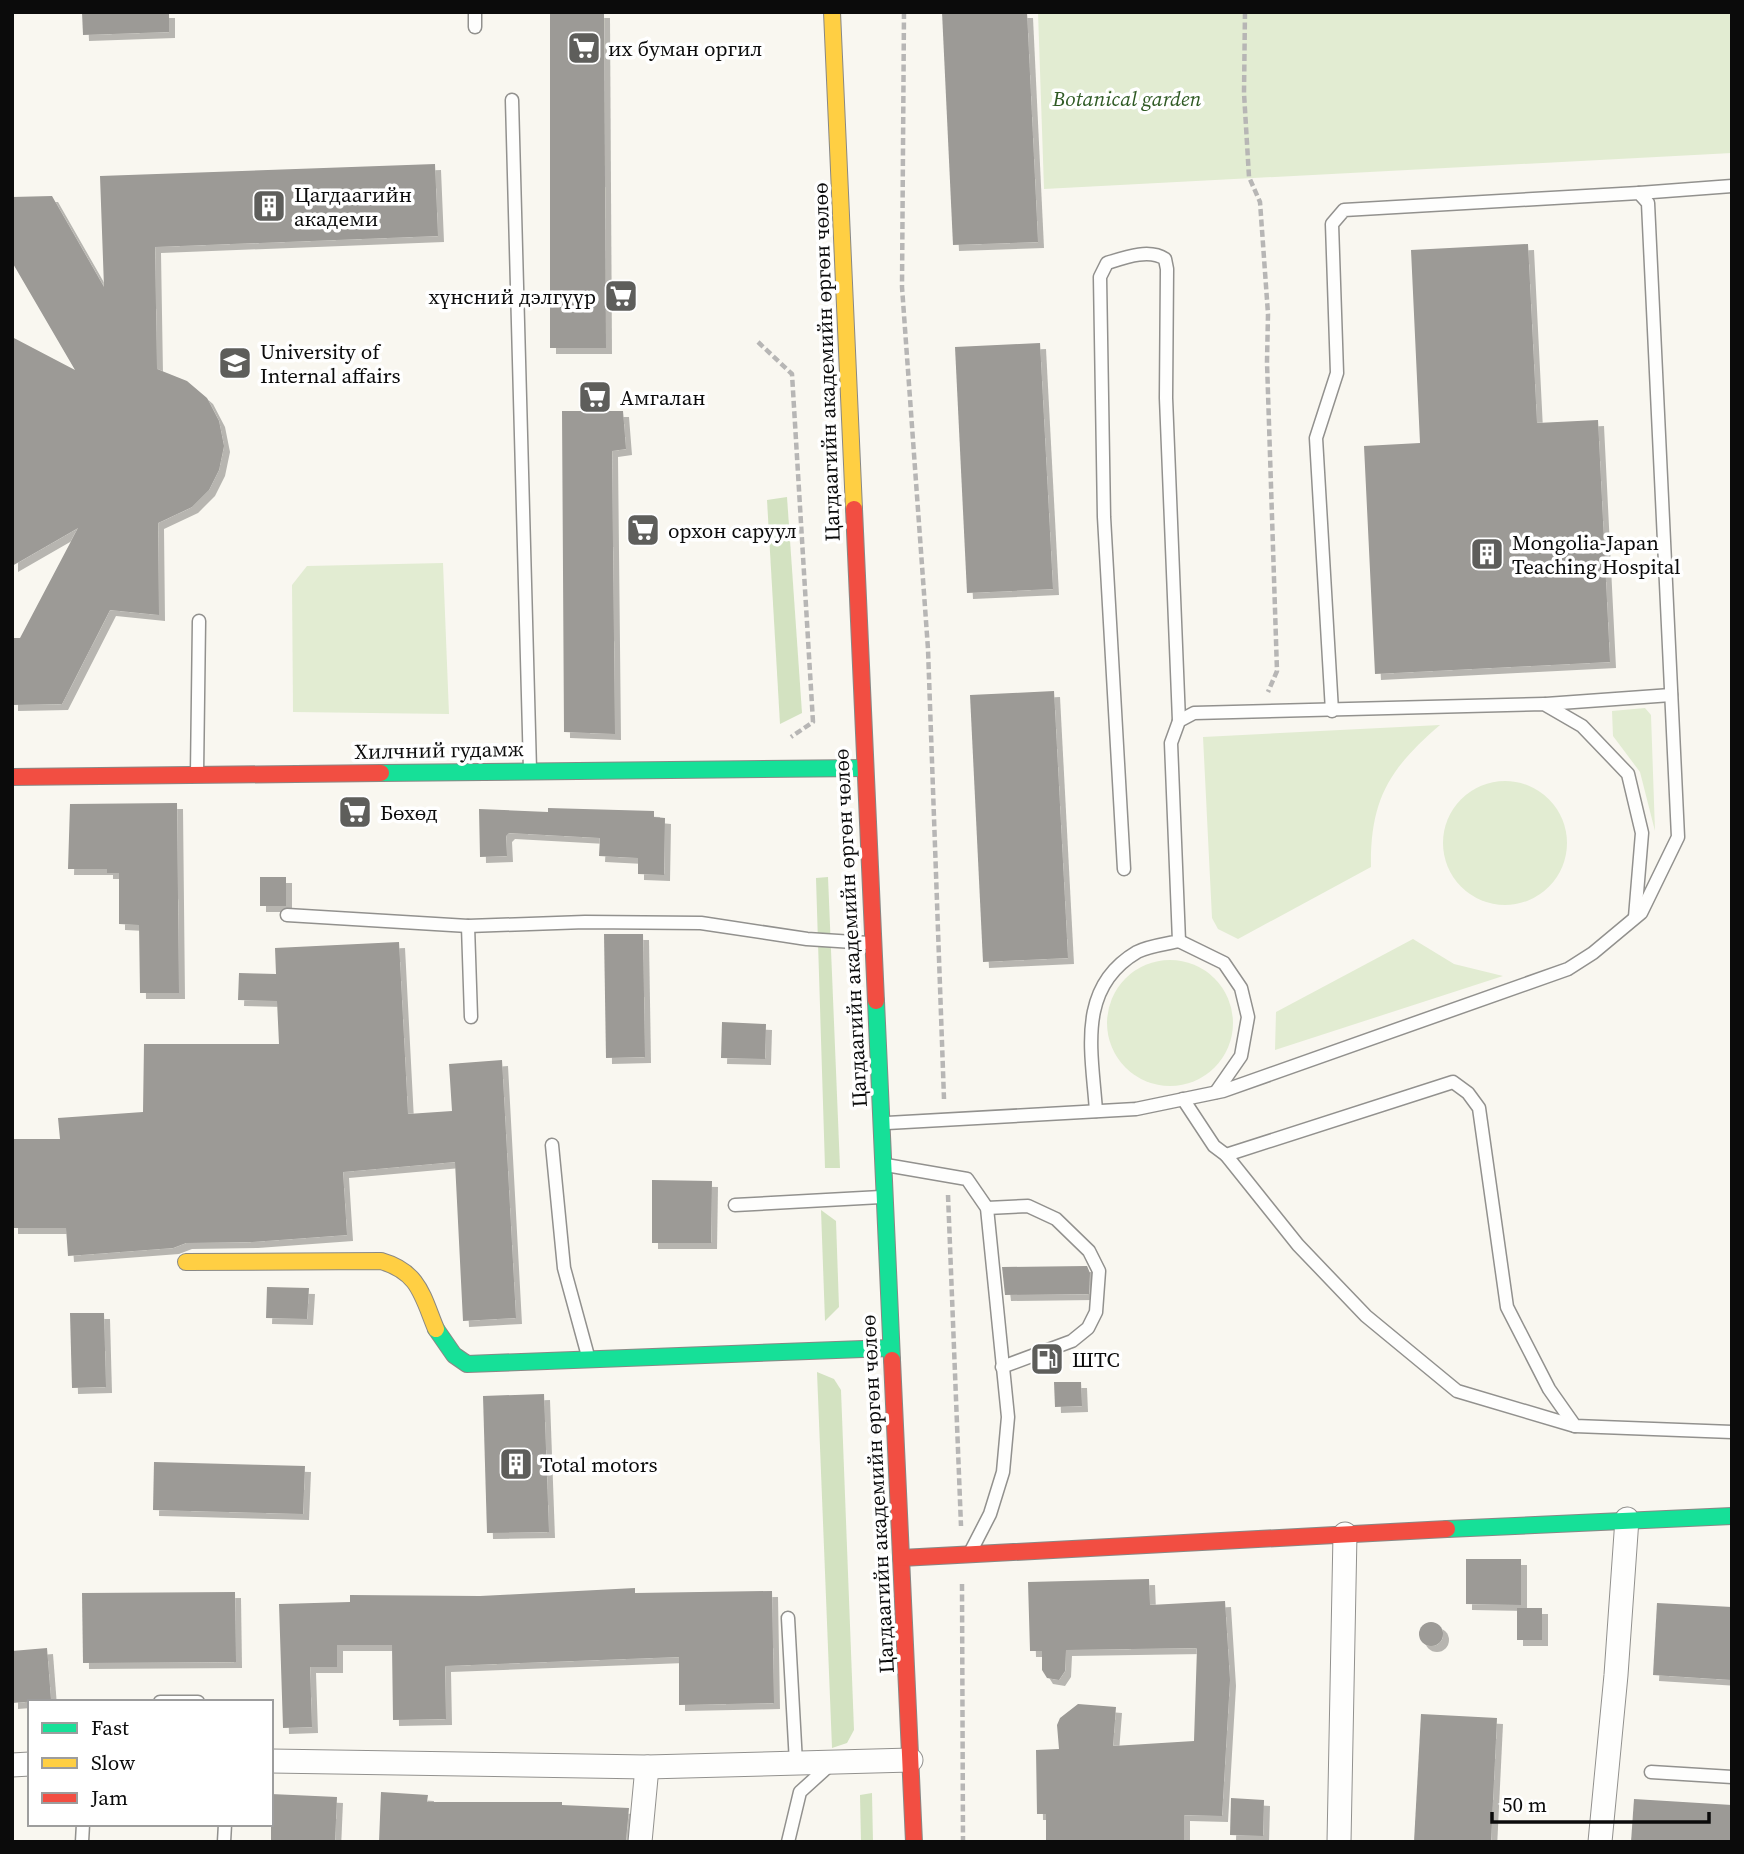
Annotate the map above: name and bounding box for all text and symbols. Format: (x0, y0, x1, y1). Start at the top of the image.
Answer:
supermarket icon: их буман оргил (565, 29, 603, 67)
place label: их буман оргил (608, 34, 762, 63)
park label: Botanical garden (1052, 84, 1202, 113)
place label: Цагдаагийн академи (294, 180, 412, 233)
street label: Цагдаагийн академийн өргөн чөлөө (805, 182, 847, 542)
building icon: Цагдаагийн академи (250, 187, 288, 225)
supermarket icon: хүнсний дэлгүүр (602, 277, 640, 315)
place label: хүнсний дэлгүүр (428, 282, 596, 311)
place label: University of Internal affairs (260, 337, 401, 390)
school or university icon: University of Internal affairs (216, 344, 254, 382)
supermarket icon: Амгалан (576, 378, 614, 416)
place label: Амгалан (620, 383, 706, 412)
supermarket icon: орхон саруул (624, 511, 662, 549)
place label: орхон саруул (668, 516, 797, 545)
place label: Mongolia-Japan Teaching Hospital (1512, 528, 1681, 581)
building icon: Mongolia-Japan Teaching Hospital (1468, 535, 1506, 573)
street label: Хилчний гудамж (354, 734, 524, 766)
street label: Цагдаагийн академийн өргөн чөлөө (826, 748, 874, 1108)
supermarket icon: Бөхөд (336, 793, 374, 831)
place label: Бөхөд (380, 798, 438, 827)
street label: Цагдаагийн академийн өргөн чөлөө (853, 1314, 901, 1674)
fuel station icon: ШТС (1028, 1340, 1066, 1378)
place label: ШТС (1072, 1345, 1120, 1374)
building icon: Total motors (497, 1445, 535, 1483)
place label: Total motors (540, 1450, 658, 1479)
legend (28, 1700, 273, 1826)
text: Fast (91, 1713, 129, 1742)
text: Slow (91, 1748, 135, 1777)
scale bar (1492, 1780, 1709, 1824)
text: Jam (90, 1783, 128, 1812)
text: 50 m (1502, 1790, 1547, 1819)

